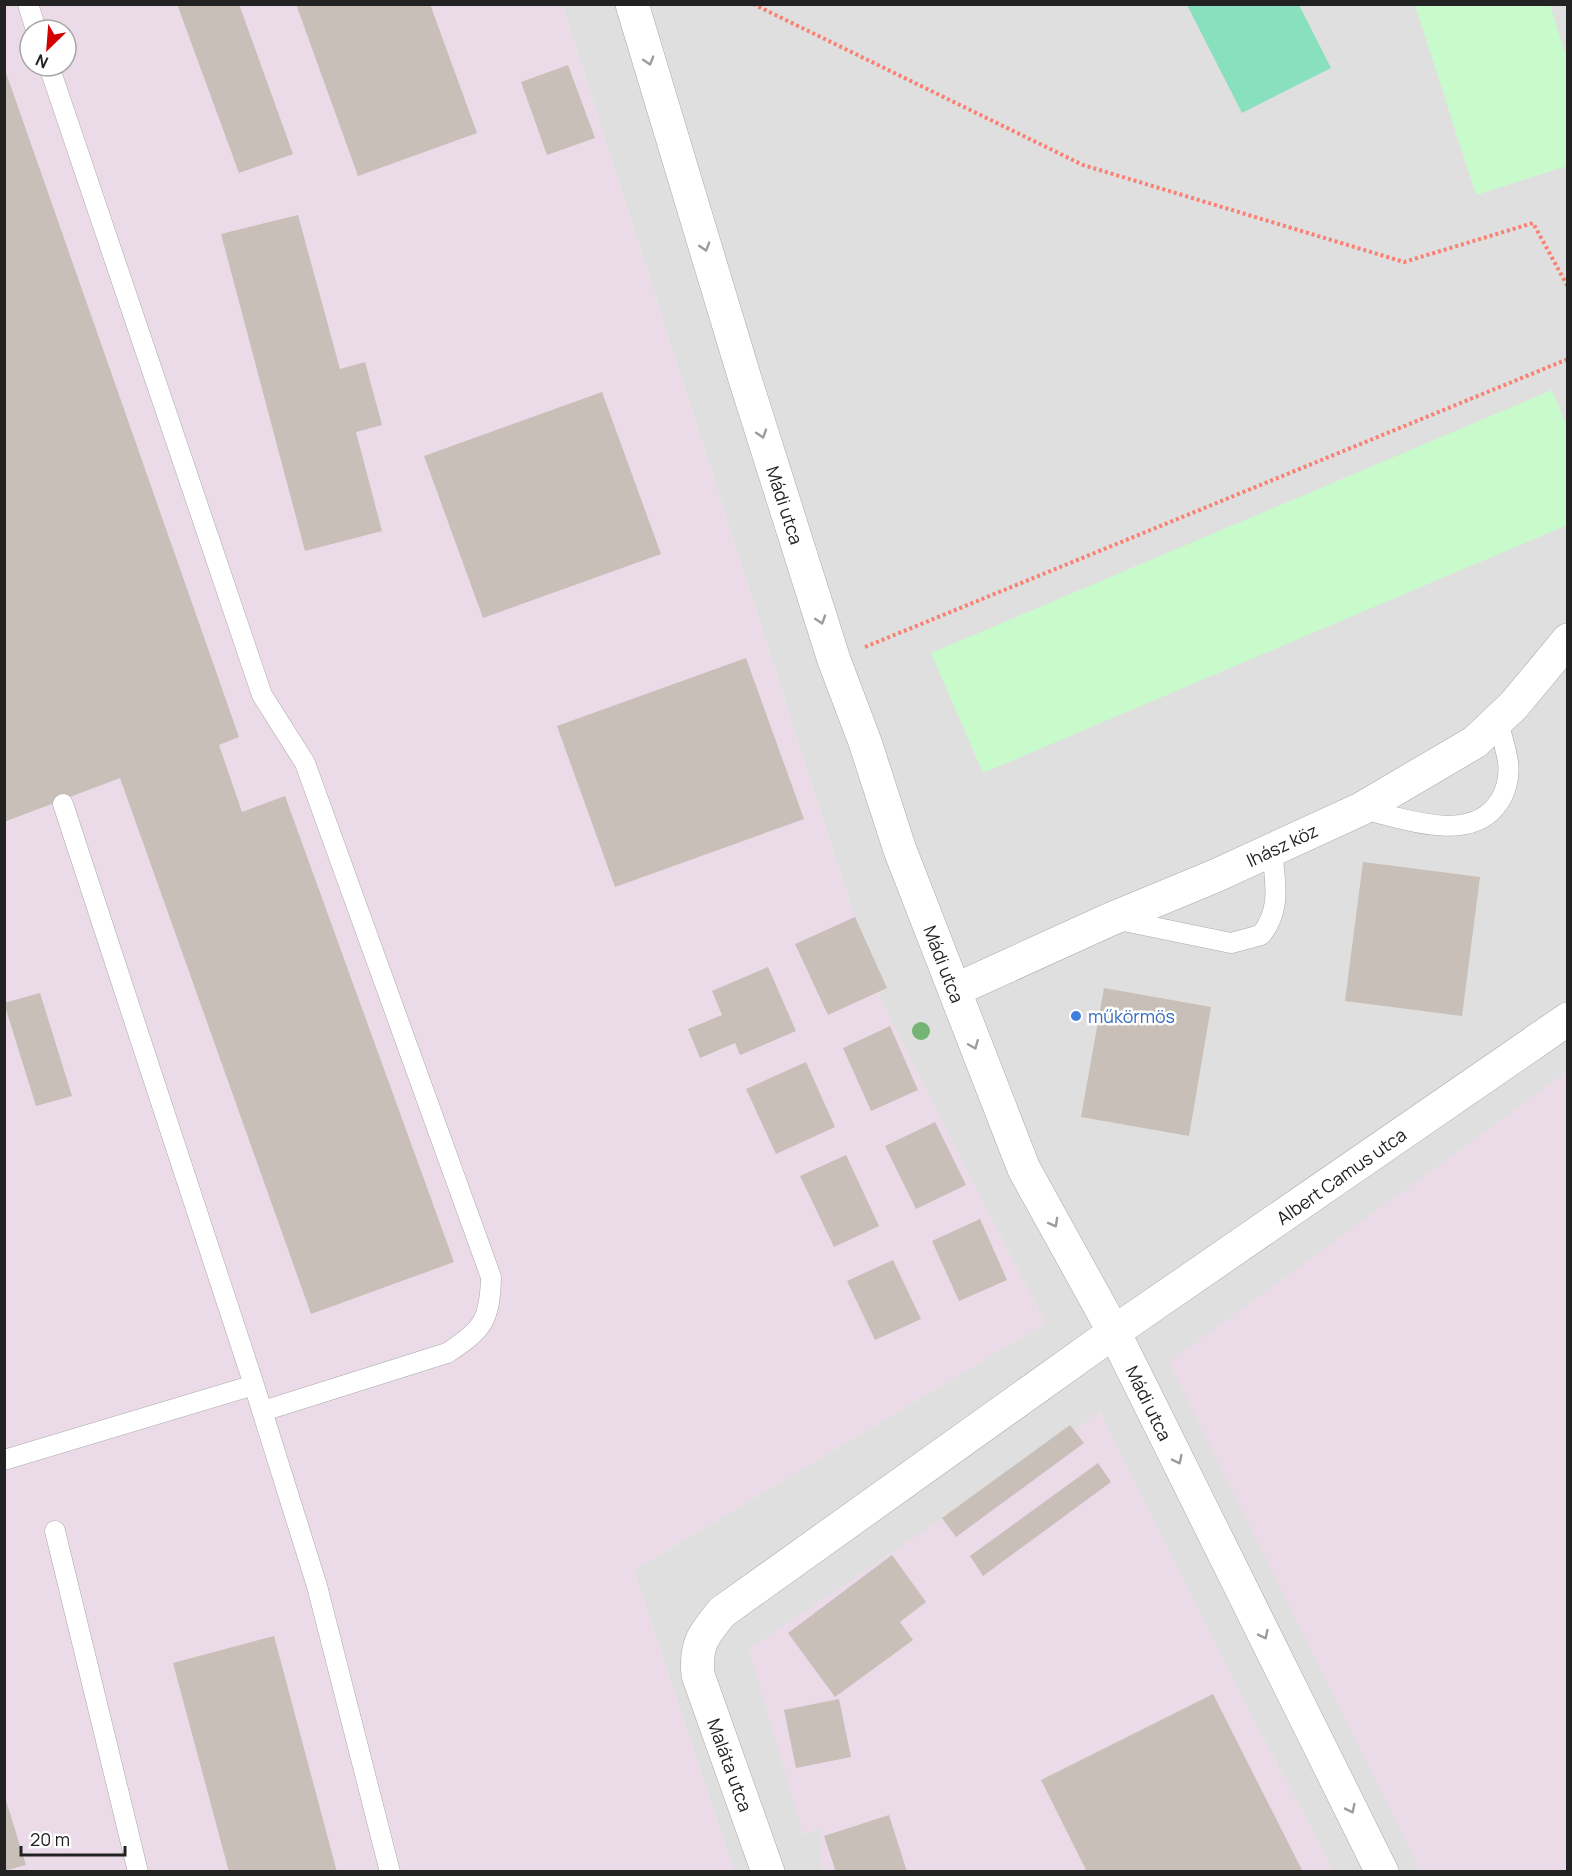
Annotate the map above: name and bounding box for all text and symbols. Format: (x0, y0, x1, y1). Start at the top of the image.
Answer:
north arrow (18, 18, 78, 78)
text: N (32, 49, 52, 74)
one-way arrow (642, 55, 654, 65)
one-way arrow (698, 241, 710, 252)
one-way arrow (755, 428, 767, 439)
street label: Mádi utca (761, 463, 809, 547)
one-way arrow (814, 614, 826, 625)
street label: Ihász köz (1242, 818, 1322, 872)
street label: Mádi utca (918, 922, 970, 1006)
place label: műkörmös (1088, 1004, 1175, 1028)
marker: műkörmös (1069, 1009, 1083, 1023)
one-way arrow (967, 1039, 980, 1050)
street label: Albert Camus utca (1271, 1122, 1411, 1230)
one-way arrow (1047, 1216, 1058, 1227)
street label: Mádi utca (1120, 1361, 1178, 1445)
one-way arrow (1170, 1453, 1182, 1464)
one-way arrow (1257, 1628, 1269, 1639)
street label: Maláta utca (702, 1715, 758, 1815)
one-way arrow (1344, 1803, 1355, 1814)
scale bar (21, 1819, 124, 1857)
text: 20 m (30, 1827, 70, 1851)

